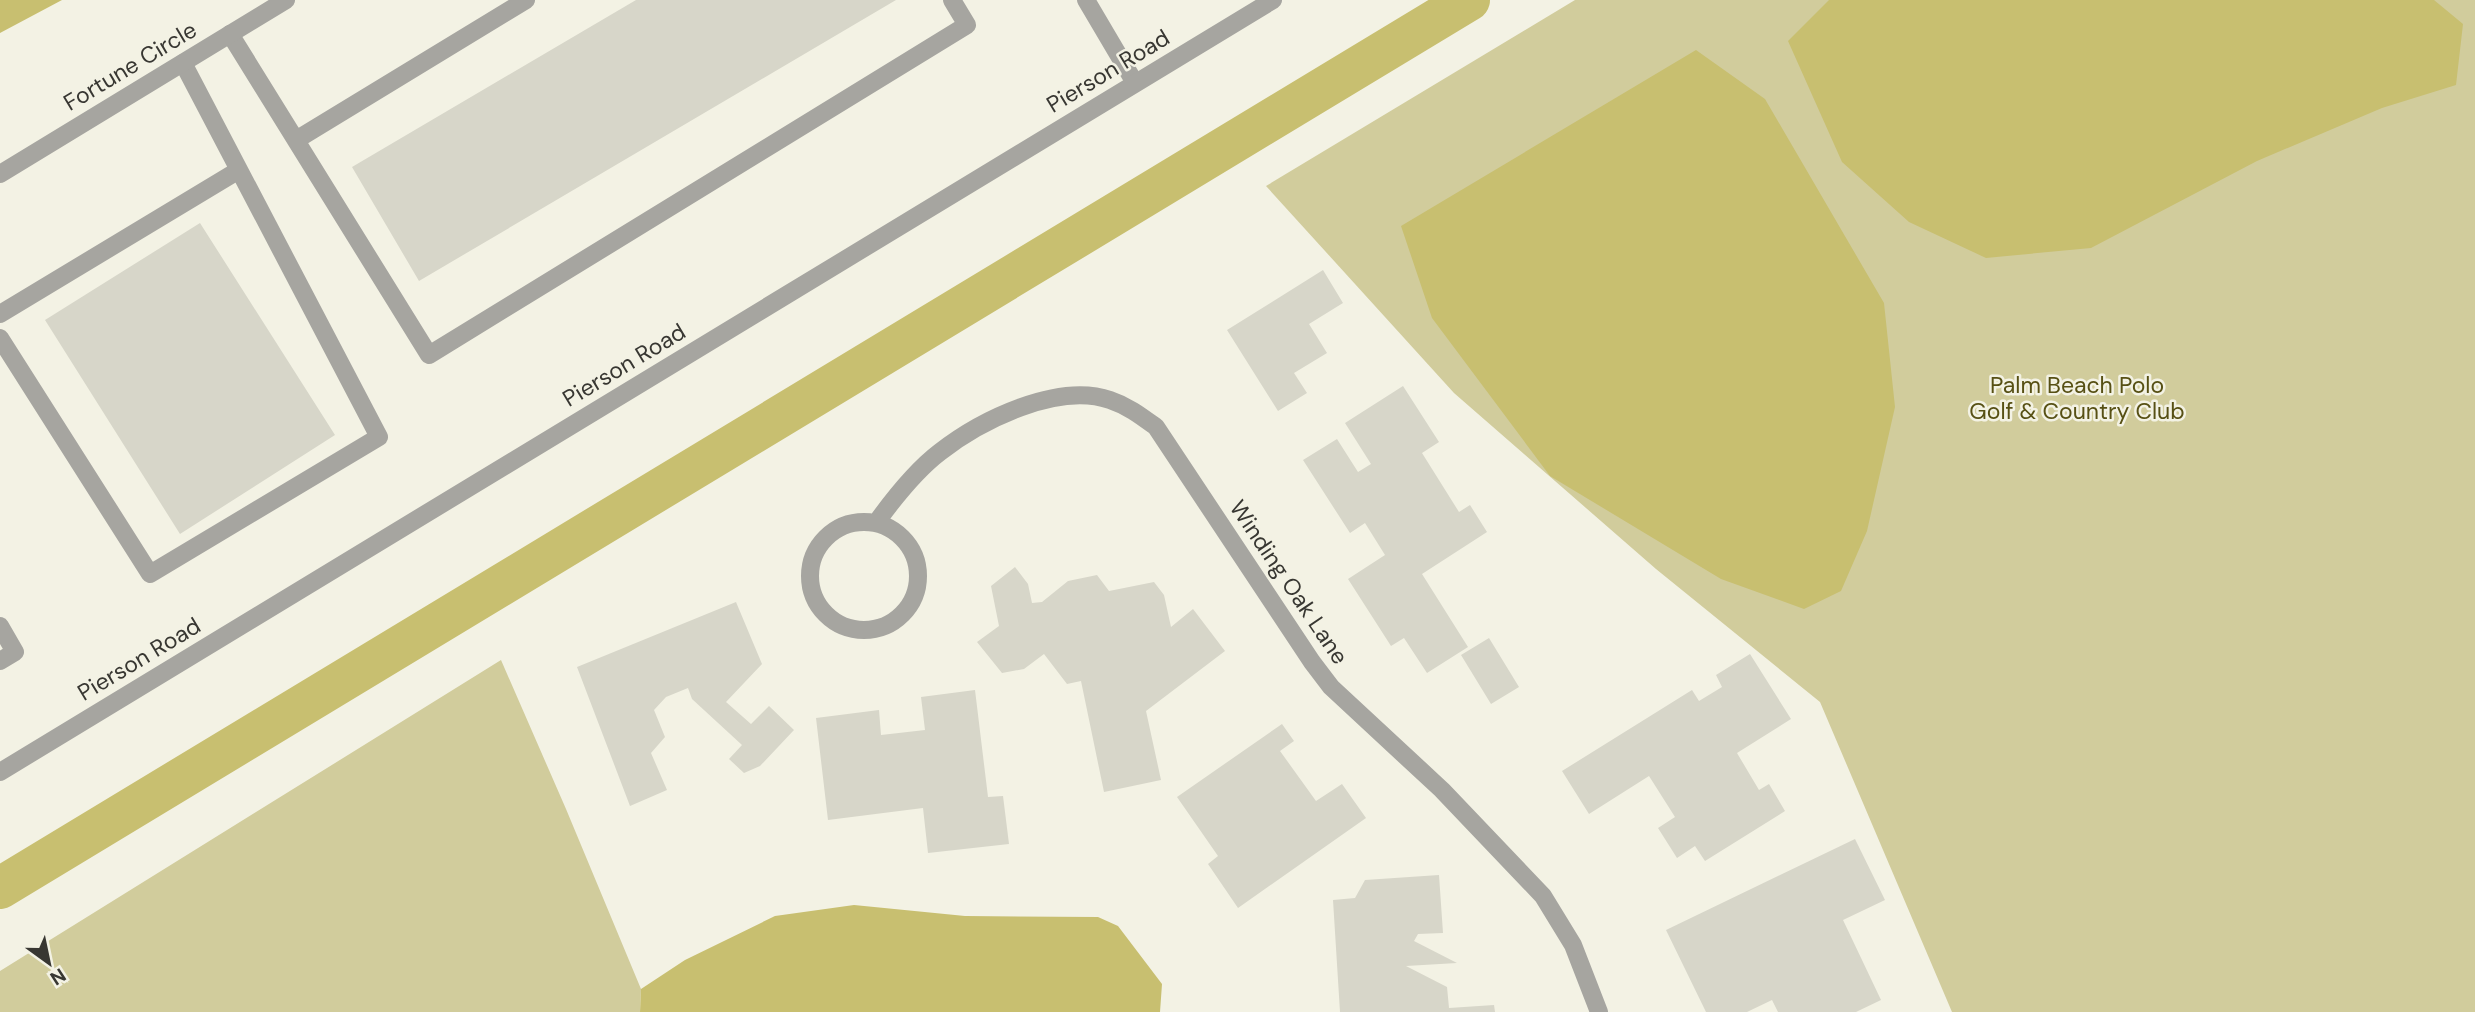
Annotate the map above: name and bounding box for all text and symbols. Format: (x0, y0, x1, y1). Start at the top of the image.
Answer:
street label: Fortune Circle (58, 15, 202, 117)
street label: Pierson Road (1041, 22, 1175, 120)
street label: Pierson Road (557, 316, 691, 414)
park label: Palm Beach Polo Golf & Country Club (1969, 370, 2185, 426)
street label: Winding Oak Lane (1223, 494, 1355, 670)
street label: Pierson Road (72, 610, 206, 708)
north arrow (14, 928, 84, 998)
text: N (45, 963, 71, 991)

